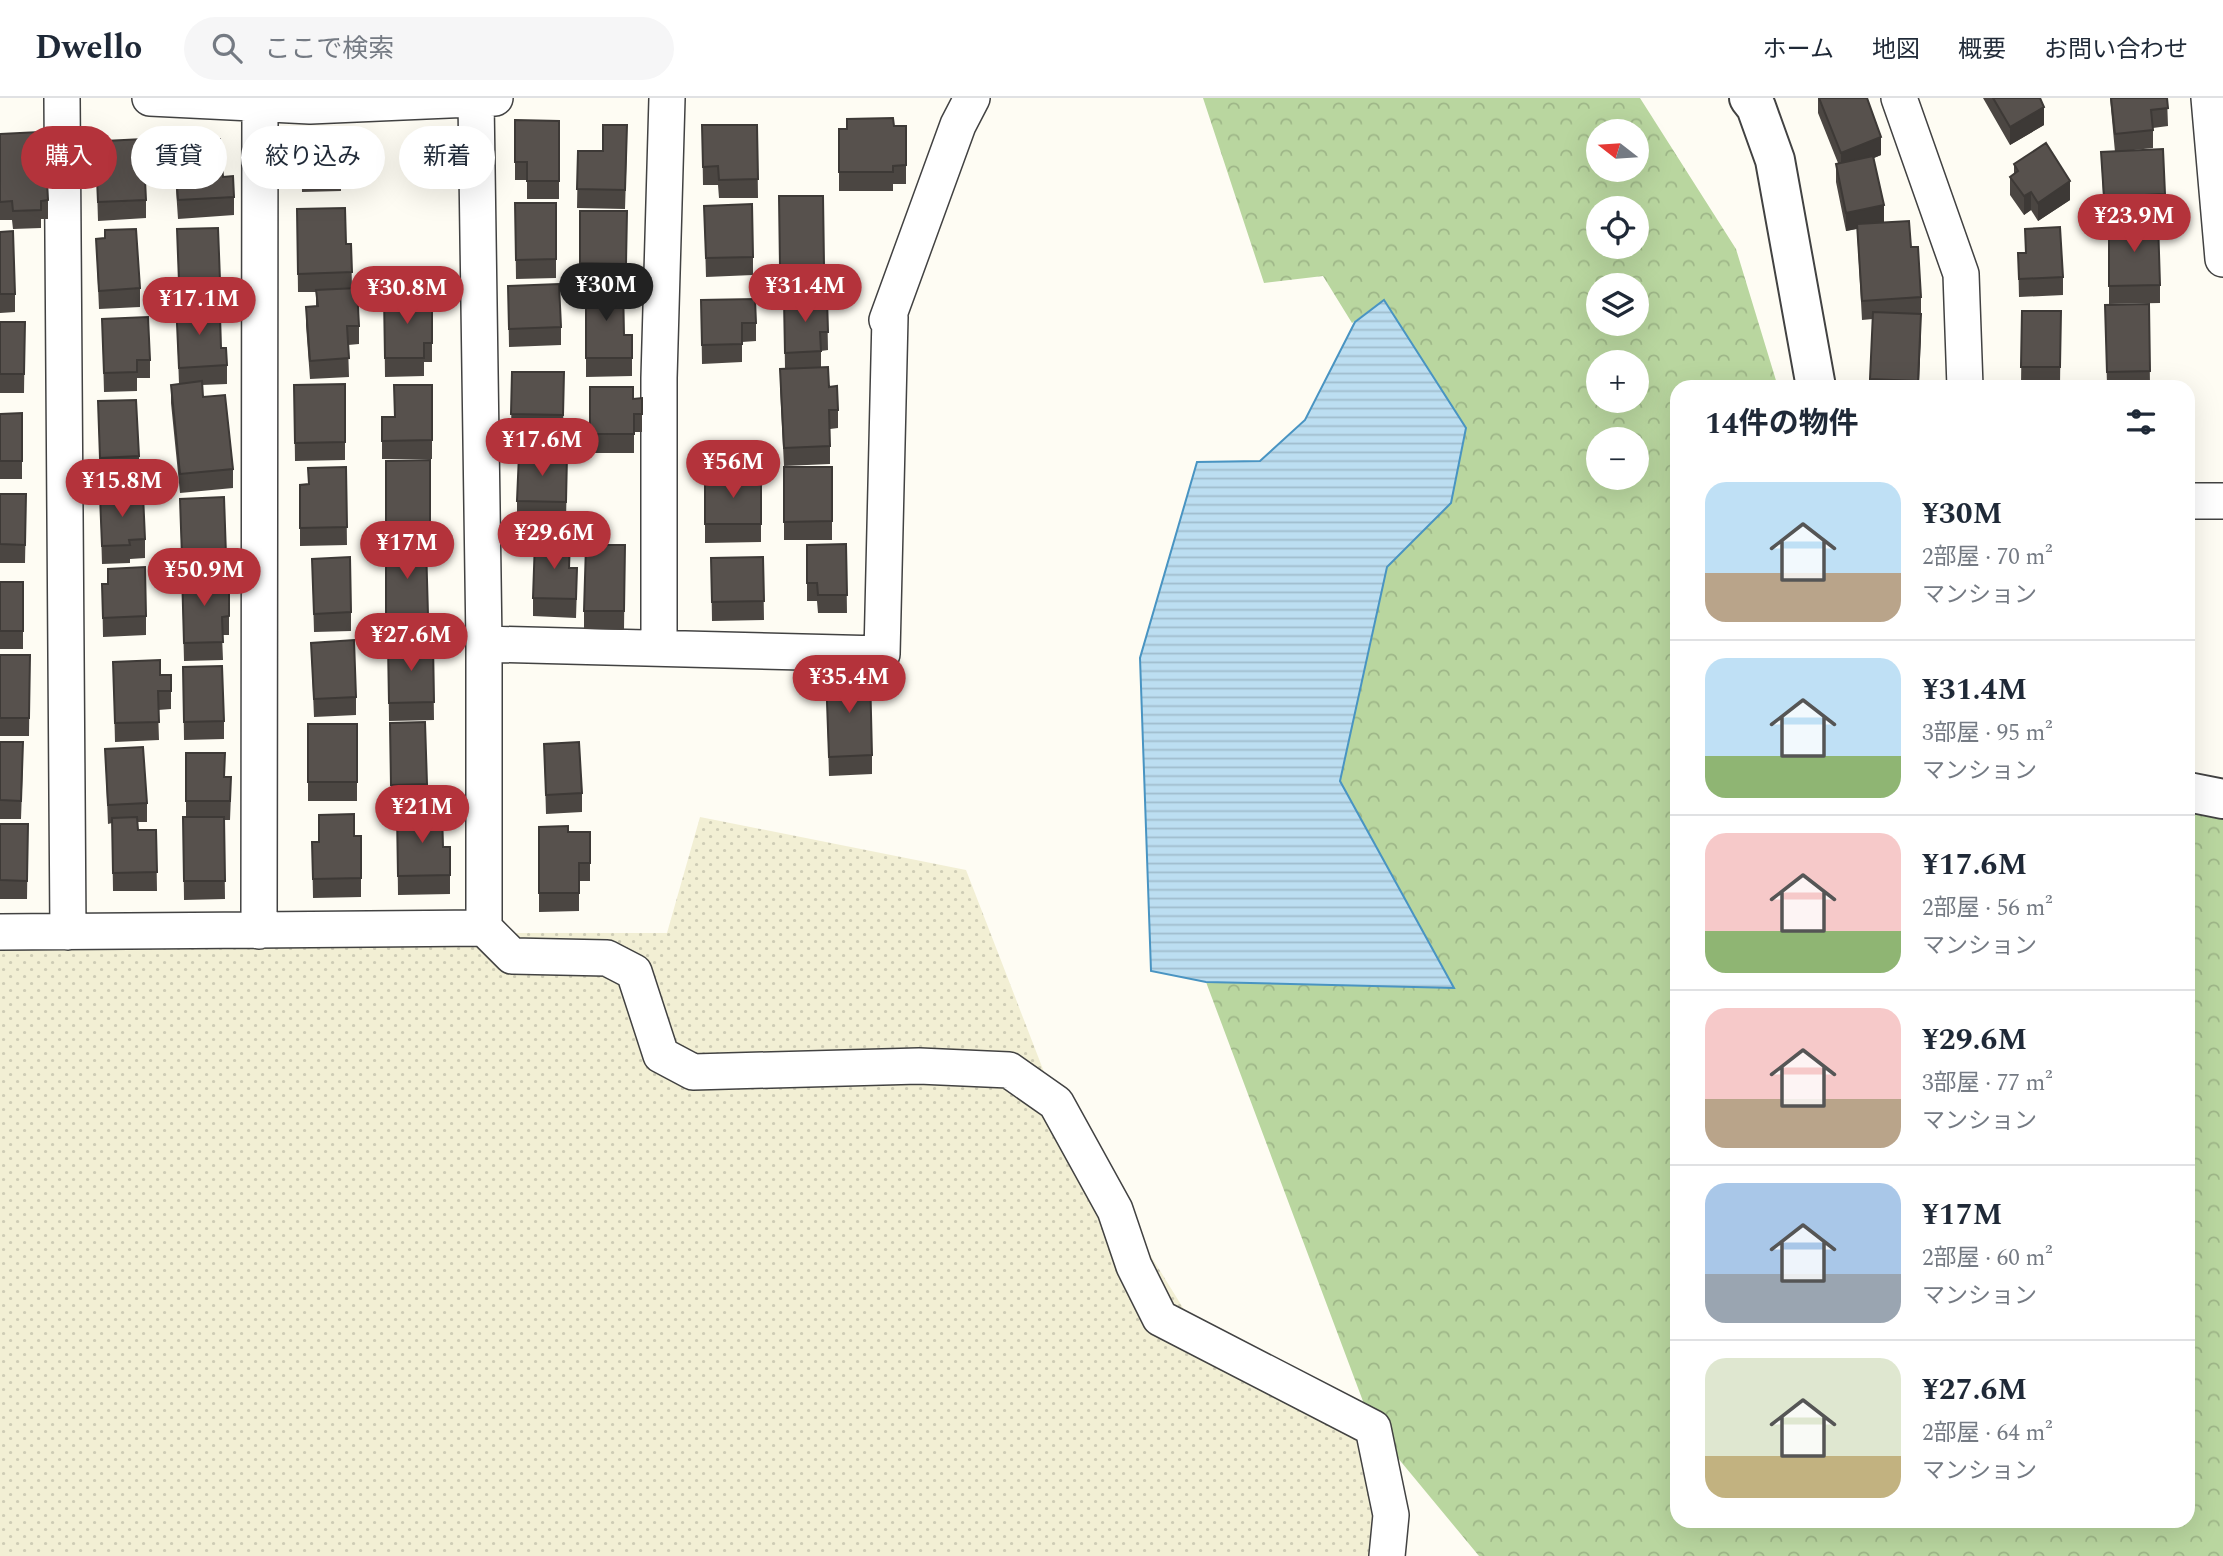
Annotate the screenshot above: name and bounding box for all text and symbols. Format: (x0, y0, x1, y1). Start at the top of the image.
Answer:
search box (184, 17, 674, 80)
text: Dwello (35, 23, 142, 73)
icon: search (208, 29, 246, 67)
text: ここで検索 (264, 29, 394, 69)
text: ホーム (1763, 32, 1834, 68)
text: 地図 (1872, 32, 1920, 68)
text: 概要 (1958, 32, 2006, 68)
text: お問い合わせ (2044, 32, 2188, 68)
north arrow (1586, 119, 1648, 182)
map controls (1586, 119, 1649, 490)
chip: 購入 (21, 126, 117, 189)
chip: 賃貸 (131, 126, 227, 189)
chip: 絞り込み (241, 126, 385, 189)
chip: 新着 (399, 126, 495, 189)
pin: ¥23.9M (2077, 194, 2191, 254)
button: locate (1586, 196, 1649, 259)
text: ¥23.9M (2094, 199, 2174, 234)
pin: ¥30M (565, 264, 647, 323)
pin: ¥31.4M (748, 264, 862, 324)
pin: ¥30.8M (350, 266, 464, 326)
text: ¥30M (575, 268, 637, 303)
text: ¥31.4M (765, 269, 845, 304)
text: ¥30.8M (367, 271, 447, 306)
button: layers (1586, 273, 1649, 336)
pin: ¥17.1M (142, 278, 256, 337)
text: ¥17.1M (159, 282, 239, 317)
button: + (1586, 350, 1649, 413)
text: 14件の物件 (1705, 401, 1859, 447)
icon: filters (2122, 403, 2160, 441)
pin: ¥17.6M (485, 418, 599, 478)
text: ¥17.6M (502, 423, 582, 458)
button: − (1586, 427, 1649, 490)
pin: ¥56M (692, 440, 774, 500)
text: ¥56M (702, 445, 764, 480)
pin: ¥15.8M (65, 460, 179, 519)
text: ¥15.8M (82, 464, 162, 499)
text: ¥30M (1922, 491, 2002, 537)
icon: home (1761, 510, 1845, 594)
pin: ¥29.6M (497, 512, 611, 571)
text: ¥29.6M (514, 516, 594, 551)
pin: ¥17M (366, 522, 448, 581)
text: ¥17M (376, 526, 438, 561)
text: 2部屋 · 70 m² (1922, 540, 2053, 575)
pin: ¥50.9M (147, 548, 261, 608)
text: ¥50.9M (164, 553, 244, 588)
text: マンション (1922, 578, 2037, 613)
pin: ¥27.6M (354, 614, 468, 673)
text: ¥27.6M (371, 618, 451, 653)
pin: ¥35.4M (792, 656, 906, 715)
text: ¥35.4M (809, 660, 889, 695)
text: ¥31.4M (1922, 667, 2027, 713)
icon: home (1761, 686, 1845, 770)
text: 3部屋 · 95 m² (1922, 716, 2053, 751)
text: マンション (1922, 754, 2037, 789)
pin: ¥21M (381, 786, 463, 845)
text: ¥21M (391, 790, 453, 825)
text: ¥17.6M (1922, 842, 2027, 888)
icon: home (1761, 861, 1845, 945)
text: 2部屋 · 56 m² (1922, 891, 2053, 926)
text: マンション (1922, 929, 2037, 964)
text: ¥29.6M (1922, 1017, 2027, 1063)
icon: home (1761, 1036, 1845, 1120)
text: 3部屋 · 77 m² (1922, 1066, 2053, 1101)
text: マンション (1922, 1104, 2037, 1139)
text: ¥17M (1922, 1192, 2002, 1238)
icon: home (1761, 1211, 1845, 1295)
text: 2部屋 · 60 m² (1922, 1241, 2053, 1276)
text: マンション (1922, 1279, 2037, 1314)
text: ¥27.6M (1922, 1367, 2027, 1413)
icon: home (1761, 1386, 1845, 1470)
text: 2部屋 · 64 m² (1922, 1416, 2053, 1451)
text: マンション (1922, 1454, 2037, 1489)

